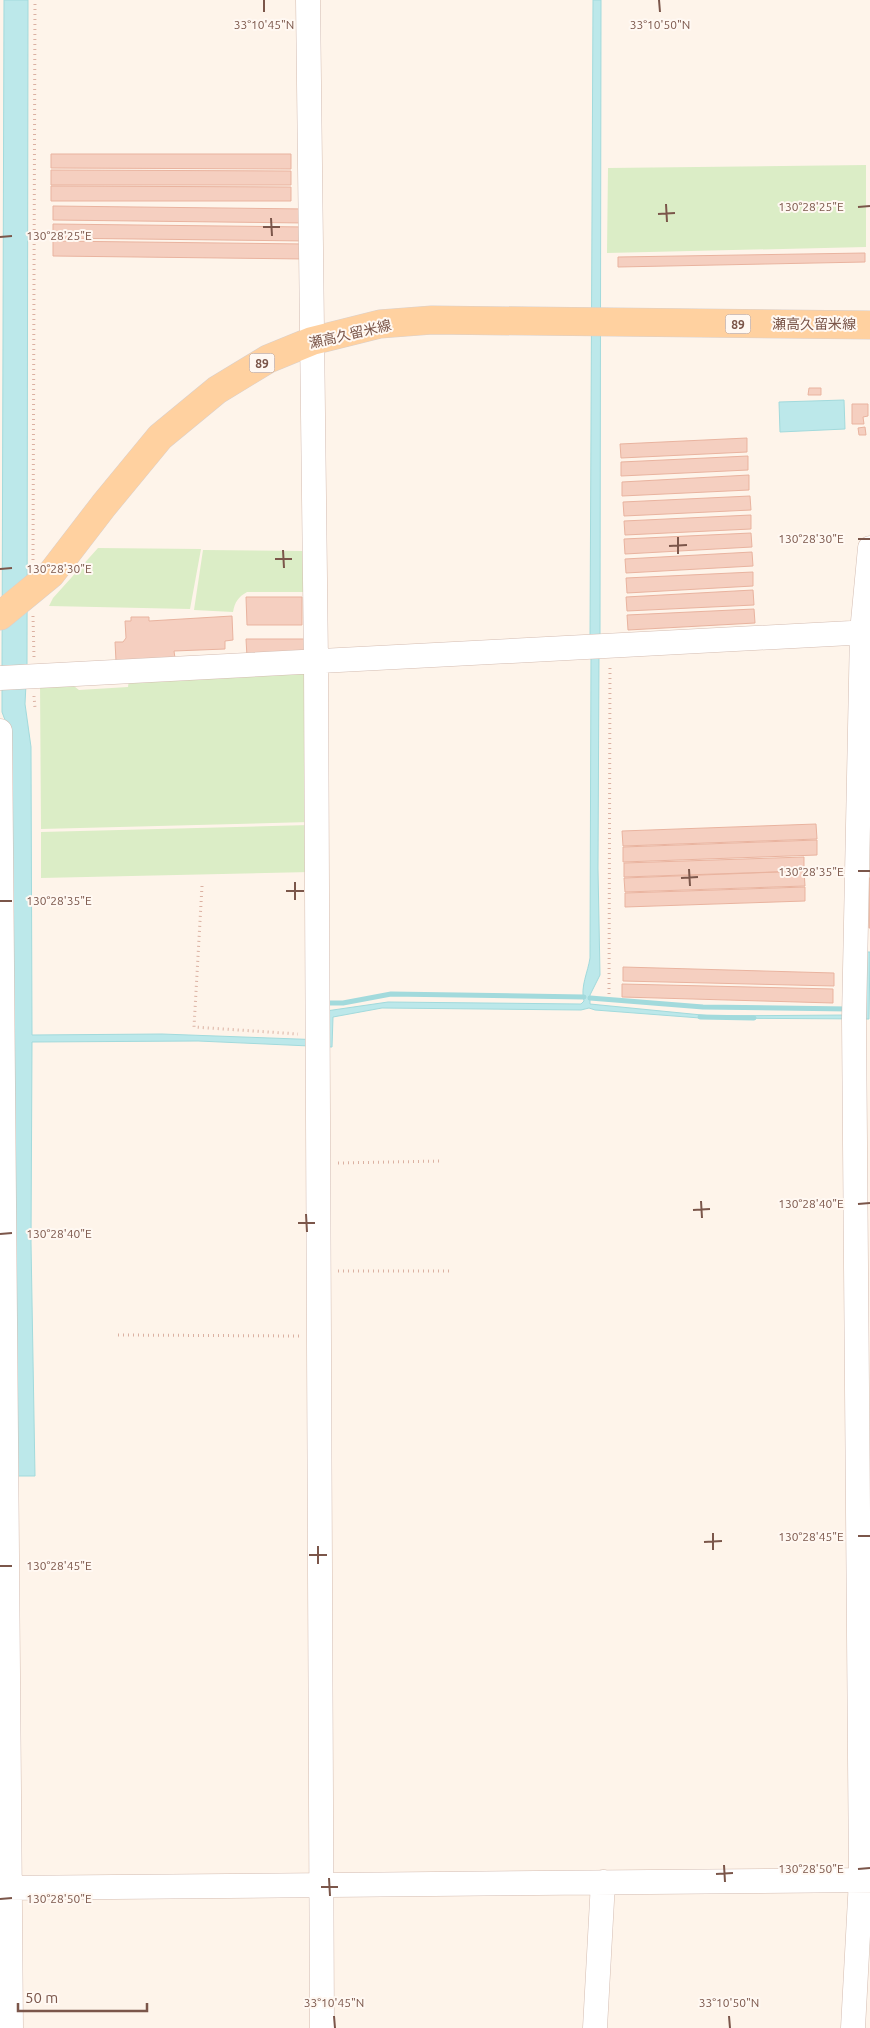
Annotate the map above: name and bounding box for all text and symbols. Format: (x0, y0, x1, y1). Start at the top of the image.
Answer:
text: 33°10'45"N (234, 18, 294, 31)
text: 33°10'50"N (630, 18, 690, 31)
text: 130°28'25"E (778, 200, 844, 213)
text: 130°28'25"E (26, 229, 92, 242)
road number: 89 (726, 314, 750, 334)
street label: 瀬高久留米線 (772, 316, 856, 332)
street label: 瀬高久留米線 (307, 317, 393, 351)
road number: 89 (250, 353, 274, 372)
text: 130°28'30"E (778, 532, 844, 545)
text: 130°28'30"E (26, 562, 92, 575)
text: 130°28'35"E (778, 865, 844, 878)
text: 130°28'35"E (26, 894, 92, 907)
text: 130°28'40"E (778, 1197, 844, 1210)
text: 130°28'40"E (26, 1227, 92, 1240)
text: 130°28'45"E (778, 1530, 844, 1543)
text: 130°28'45"E (26, 1559, 92, 1572)
text: 130°28'50"E (778, 1862, 844, 1875)
text: 130°28'50"E (26, 1892, 92, 1905)
scale bar (18, 1980, 146, 2012)
text: 50 m (25, 1989, 58, 2006)
text: 33°10'45"N (304, 1996, 364, 2009)
text: 33°10'50"N (699, 1996, 759, 2009)

